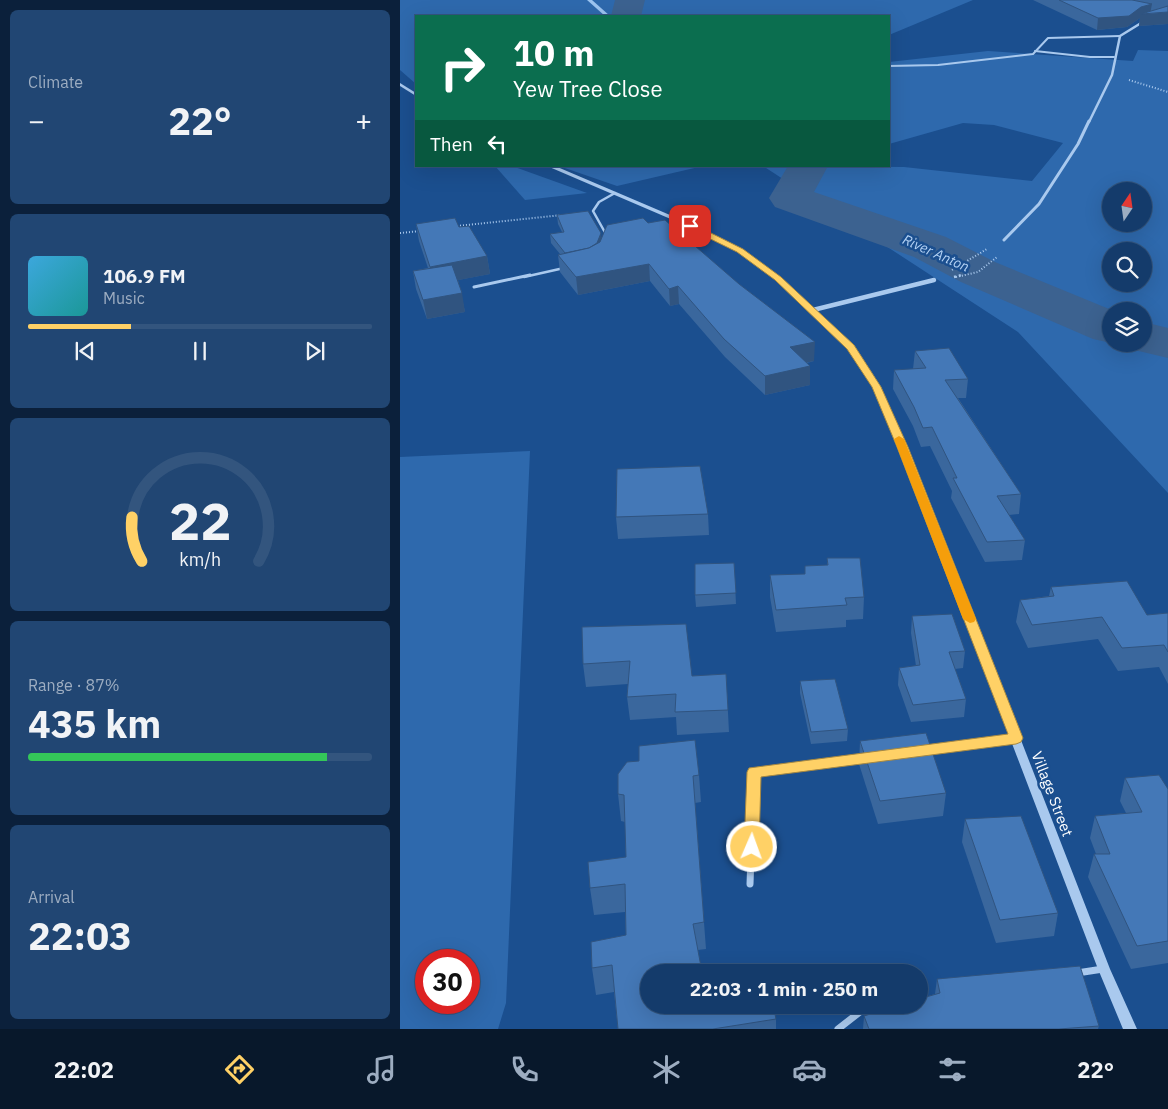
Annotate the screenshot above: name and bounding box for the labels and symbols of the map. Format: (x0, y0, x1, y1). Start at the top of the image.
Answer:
north arrow (1102, 182, 1152, 232)
pin (669, 205, 711, 247)
water label: River Anton (900, 230, 972, 276)
street label: Village Street (1028, 749, 1077, 839)
position arrow (725, 820, 777, 872)
speed limit sign: 30 (415, 949, 480, 1014)

